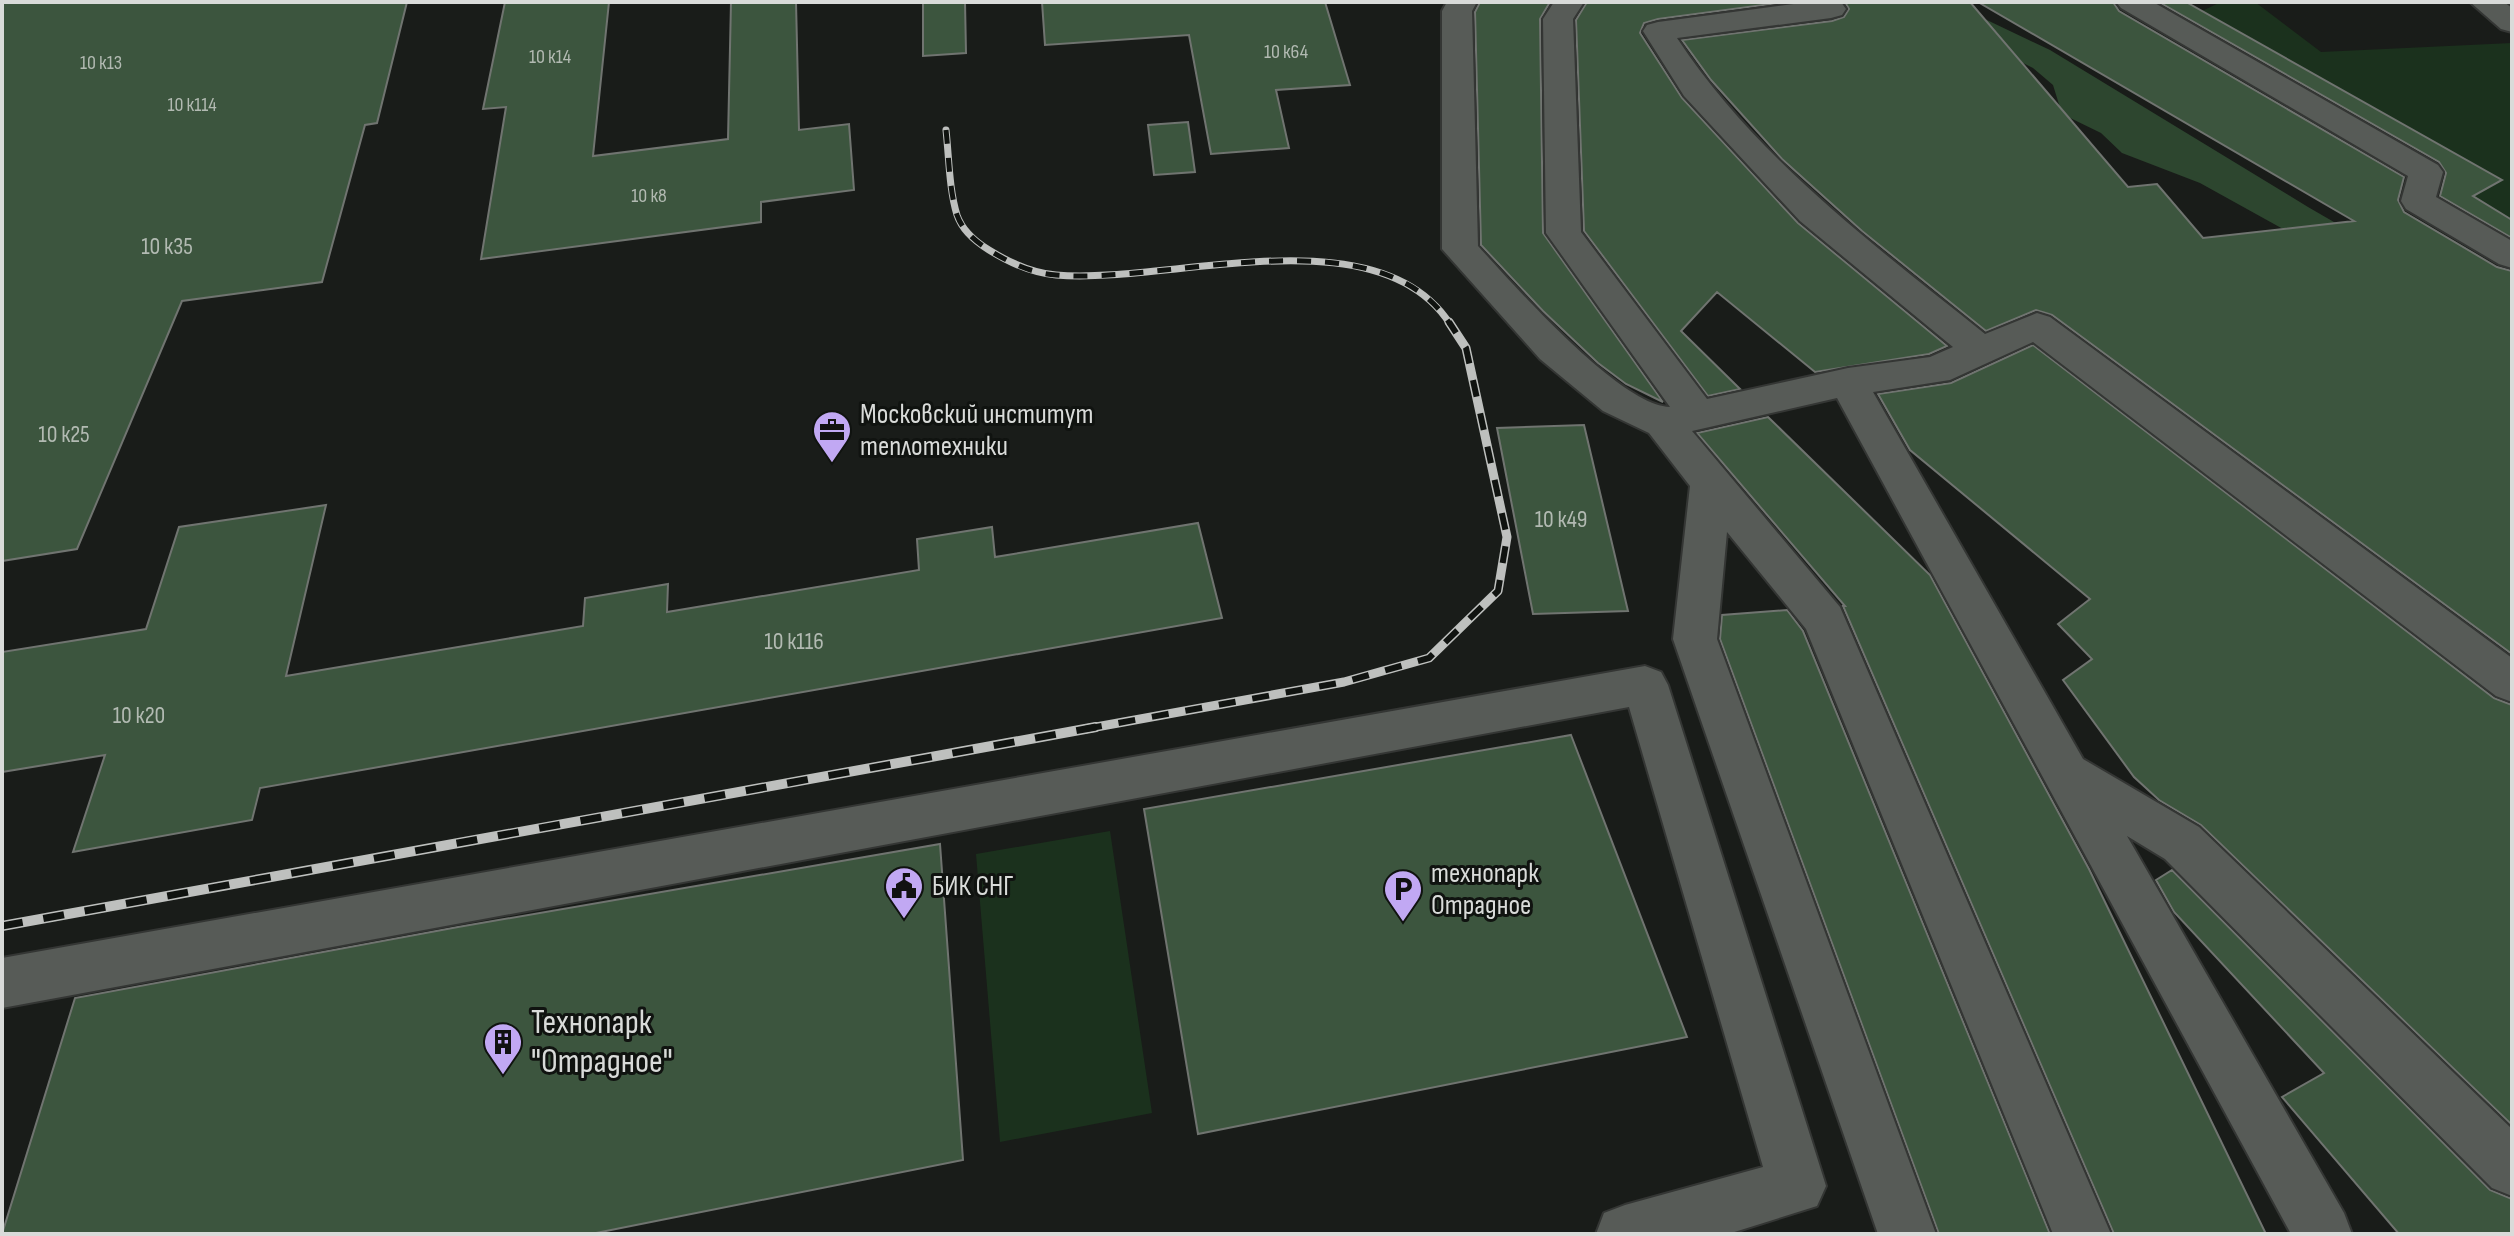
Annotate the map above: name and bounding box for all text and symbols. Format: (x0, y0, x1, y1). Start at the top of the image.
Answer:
house number: 10 к64 (1264, 40, 1308, 64)
house number: 10 к14 (529, 45, 571, 69)
house number: 10 к13 (80, 51, 122, 75)
house number: 10 к114 (167, 93, 217, 117)
house number: 10 к8 (631, 184, 667, 208)
house number: 10 к35 (141, 232, 193, 261)
place label: Московский институт теплотехники (860, 398, 1094, 463)
office icon: Московский институт теплотехники (811, 409, 853, 464)
house number: 10 к25 (38, 420, 90, 449)
house number: 10 к49 (1535, 505, 1587, 534)
house number: 10 к116 (764, 627, 824, 656)
house number: 10 к20 (113, 701, 165, 730)
place label: технопарк Отрадное (1431, 857, 1539, 922)
public building icon: БИК СНГ (883, 865, 925, 920)
parking icon: технопарк Отрадное (1382, 868, 1424, 923)
place label: БИК СНГ (932, 870, 1013, 903)
place label: Технопарк "Отрадное" (531, 1002, 673, 1082)
building icon: Технопарк "Отрадное" (482, 1021, 524, 1076)

